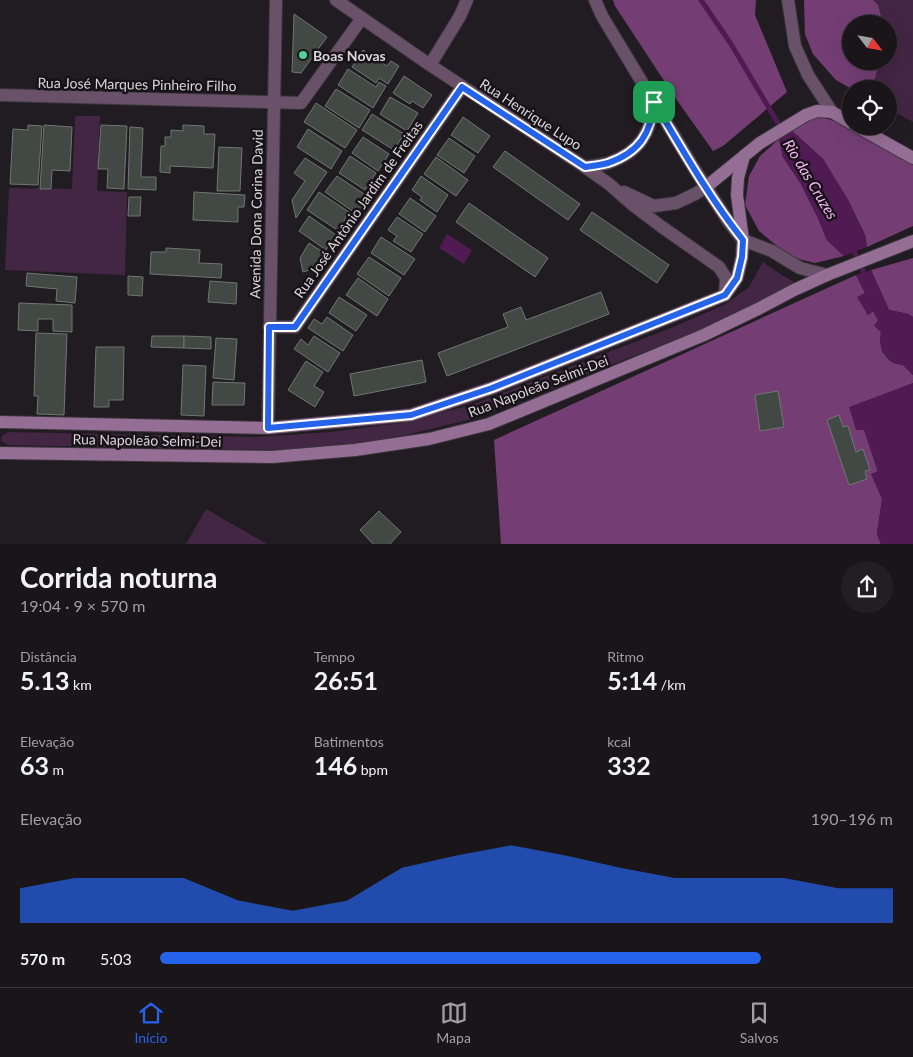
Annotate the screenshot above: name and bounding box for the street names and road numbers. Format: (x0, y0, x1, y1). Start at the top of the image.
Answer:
street label: Rua José Marques Pinheiro Filho (37, 74, 237, 94)
street label: Rua Henrique Lupo (477, 75, 585, 153)
street label: Rua José Antônio Jardim de Freitas (290, 117, 426, 301)
street label: Avenida Dona Corina David (246, 129, 266, 299)
street label: Rua Napoleão Selmi-Dei (465, 351, 611, 421)
street label: Rua Napoleão Selmi-Dei (72, 430, 222, 450)

